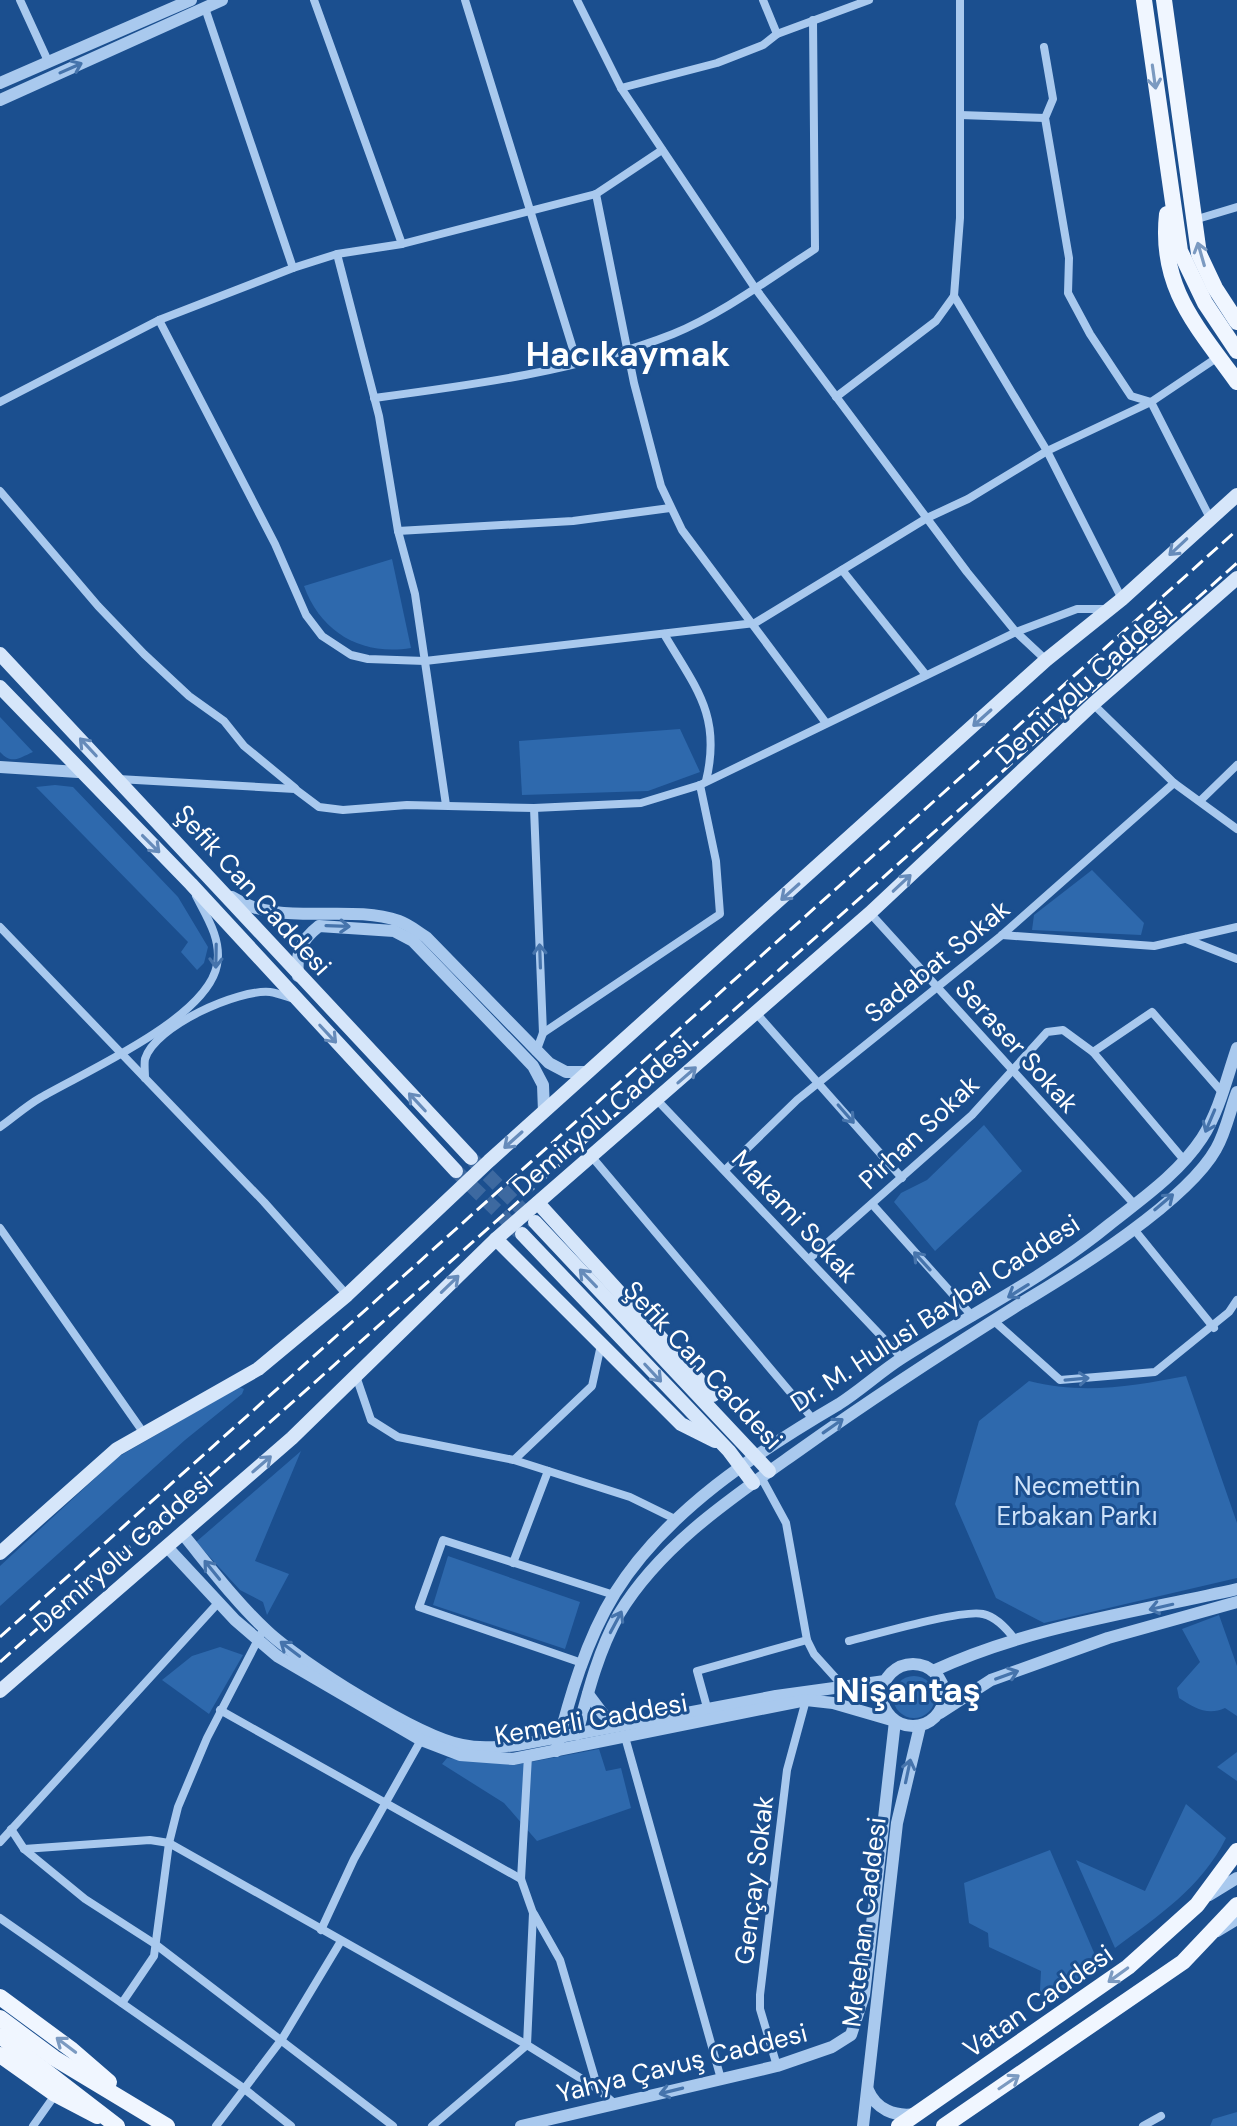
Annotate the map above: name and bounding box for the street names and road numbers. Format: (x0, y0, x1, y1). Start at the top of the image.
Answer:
street label: Demiryolu Caddesi (988, 594, 1180, 772)
street label: Şefik Can Caddesi (167, 797, 339, 983)
street label: Sadabat Sokak (857, 892, 1017, 1030)
street label: Seraser Sokak (948, 972, 1086, 1120)
street label: Demiryolu Caddesi (505, 1029, 699, 1203)
street label: Pirhan Sokak (852, 1068, 986, 1196)
street label: Makami Sokak (725, 1142, 865, 1290)
street label: Dr. M. Hulusi Baybal Caddesi (784, 1207, 1086, 1419)
street label: Şefik Can Caddesi (616, 1273, 790, 1457)
street label: Demiryolu Caddesi (26, 1465, 220, 1639)
street label: Kemerli Caddesi (492, 1685, 690, 1753)
street label: Gençay Sokak (727, 1793, 781, 1967)
street label: Metehan Caddesi (834, 1815, 894, 2029)
street label: Vatan Caddesi (956, 1937, 1120, 2065)
street label: Yahya Çavuş Caddesi (553, 2015, 811, 2111)

